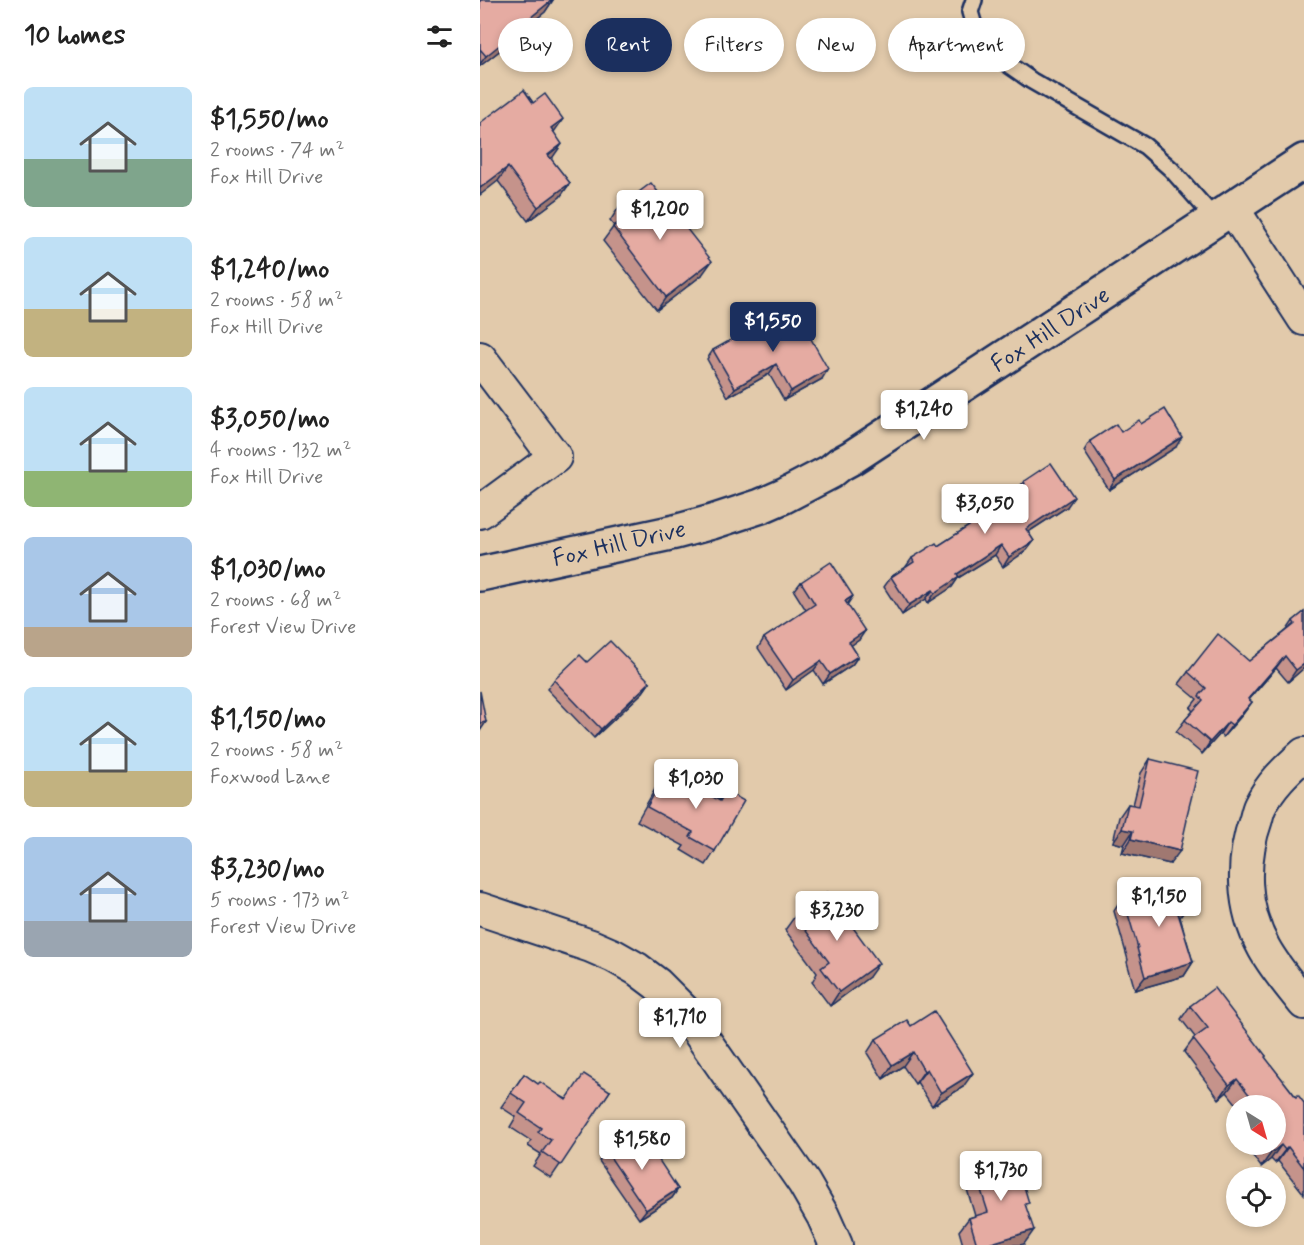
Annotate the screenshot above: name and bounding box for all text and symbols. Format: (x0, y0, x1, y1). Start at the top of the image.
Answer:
chip: Buy (498, 18, 573, 72)
chip: Rent (585, 18, 672, 72)
chip: Filters (684, 18, 784, 72)
chip: New (796, 18, 876, 72)
chip: Apartment (888, 18, 1025, 72)
text: 10 homes (24, 19, 125, 53)
icon: filters (423, 20, 456, 53)
text: $1,550/mo (210, 103, 329, 137)
icon: home (72, 111, 144, 183)
text: 2 rooms · 74 m² (210, 137, 344, 164)
text: Fox Hill Drive (210, 164, 323, 191)
pin: $1,200 (611, 190, 709, 241)
text: $1,200 (631, 196, 689, 223)
text: $1,240/mo (210, 253, 329, 287)
icon: home (72, 261, 144, 333)
street label: Fox Hill Drive (985, 280, 1116, 380)
text: 2 rooms · 58 m² (210, 287, 343, 314)
pin: $1,550 (724, 302, 822, 353)
text: $1,550 (744, 308, 802, 335)
text: Fox Hill Drive (210, 314, 323, 341)
pin: $1,240 (875, 390, 973, 441)
text: $1,240 (895, 396, 953, 423)
text: $3,050/mo (210, 403, 330, 437)
icon: home (72, 411, 144, 483)
text: 4 rooms · 132 m² (210, 437, 351, 464)
text: Fox Hill Drive (210, 464, 323, 491)
pin: $3,050 (936, 484, 1034, 535)
text: $3,050 (956, 490, 1014, 517)
street label: Fox Hill Drive (550, 514, 689, 575)
text: $1,030/mo (210, 553, 326, 587)
icon: home (72, 561, 144, 633)
text: 2 rooms · 68 m² (210, 587, 341, 614)
text: Forest View Drive (210, 614, 356, 641)
text: $1,150/mo (210, 703, 326, 737)
icon: home (72, 711, 144, 783)
text: 2 rooms · 58 m² (210, 737, 343, 764)
pin: $1,030 (647, 759, 745, 810)
text: Foxwood Lane (210, 764, 330, 791)
text: $1,030 (668, 765, 724, 792)
text: $3,230/mo (210, 853, 325, 887)
icon: home (72, 861, 144, 933)
pin: $1,150 (1110, 877, 1208, 928)
text: $1,150 (1131, 883, 1187, 910)
text: 5 rooms · 173 m² (210, 887, 349, 914)
pin: $3,230 (788, 891, 886, 942)
text: $3,230 (809, 897, 865, 924)
text: Forest View Drive (210, 914, 356, 941)
pin: $1,710 (631, 998, 729, 1049)
text: $1,710 (653, 1004, 707, 1031)
north arrow (1226, 1095, 1286, 1155)
map controls (1226, 1095, 1286, 1227)
pin: $1,580 (593, 1120, 691, 1171)
text: $1,580 (613, 1126, 671, 1153)
pin: $1,730 (952, 1151, 1050, 1202)
text: $1,730 (974, 1157, 1028, 1184)
button: locate (1226, 1167, 1286, 1227)

